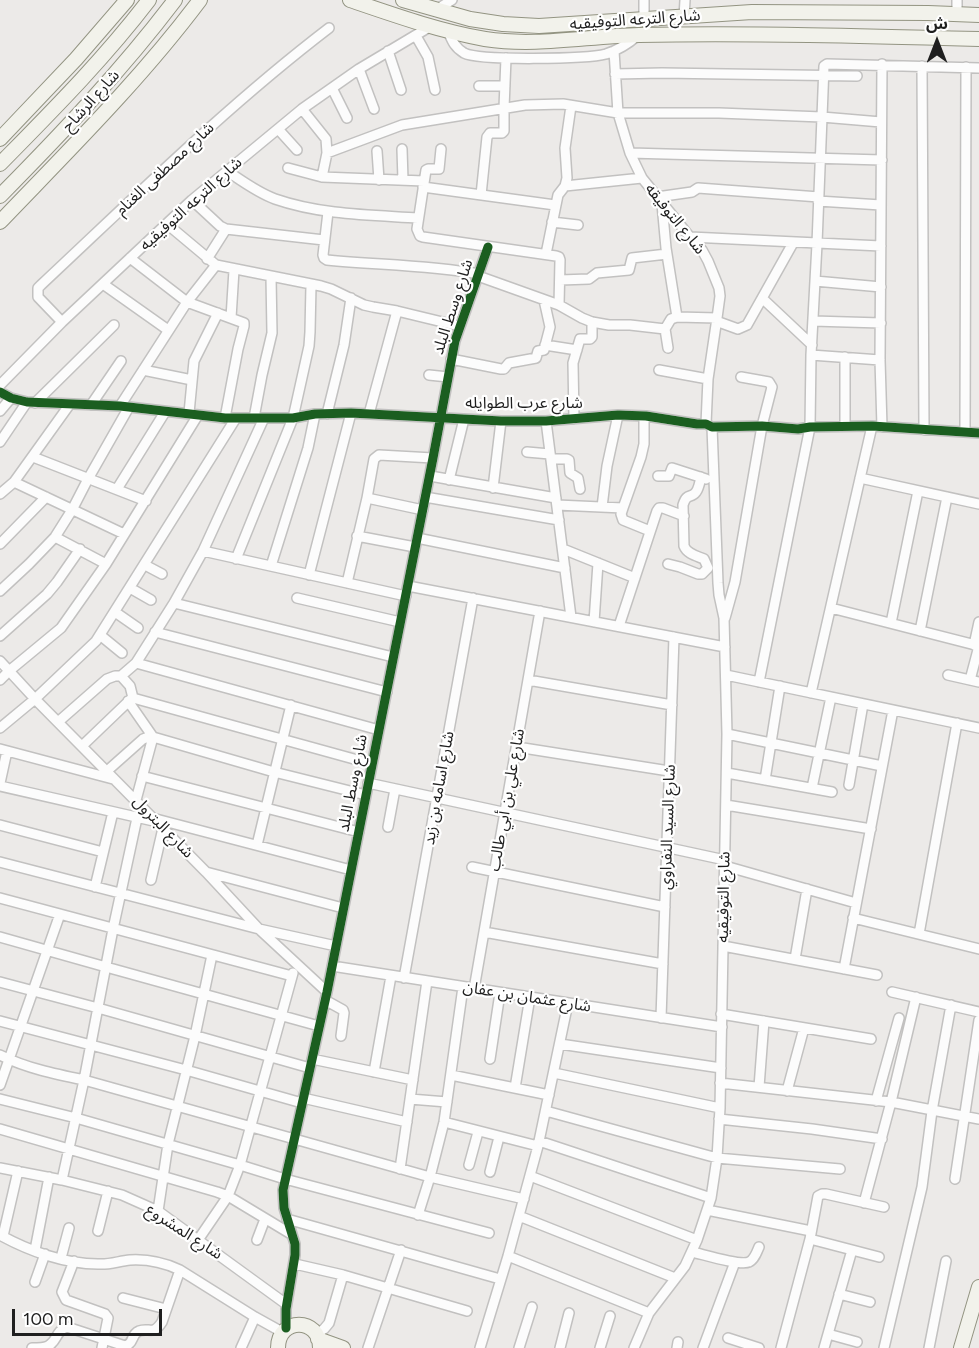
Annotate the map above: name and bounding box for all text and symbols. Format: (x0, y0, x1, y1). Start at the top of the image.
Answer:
street label: شارع الترعه التوفيقيه (569, 6, 701, 34)
north arrow (907, 12, 967, 72)
text: ش (926, 14, 948, 33)
street label: شارع الرشاح (58, 66, 124, 136)
street label: شارع مصطفى الغنام (112, 118, 218, 220)
street label: شارع الترعه التوفيقيه (136, 153, 246, 255)
street label: شارع التوفيقه (641, 180, 709, 258)
street label: شارع وسط البلد (429, 257, 477, 357)
street label: شارع عرب الطوايله (465, 393, 583, 413)
street label: شارع علي بن أبي طالب (485, 727, 529, 873)
street label: شارع اسامه بن زيد (420, 730, 458, 846)
street label: شارع وسط البلد (334, 733, 372, 833)
street label: شارع السيد النفراوي (656, 764, 680, 890)
street label: شارع البترول (129, 792, 197, 862)
street label: شارع التوفيقيه (714, 851, 734, 943)
street label: شارع عثمان بن عفان (462, 977, 592, 1017)
street label: شارع المشروع (142, 1200, 226, 1264)
scale bar (15, 1297, 165, 1335)
text: 100 m (23, 1308, 73, 1330)

